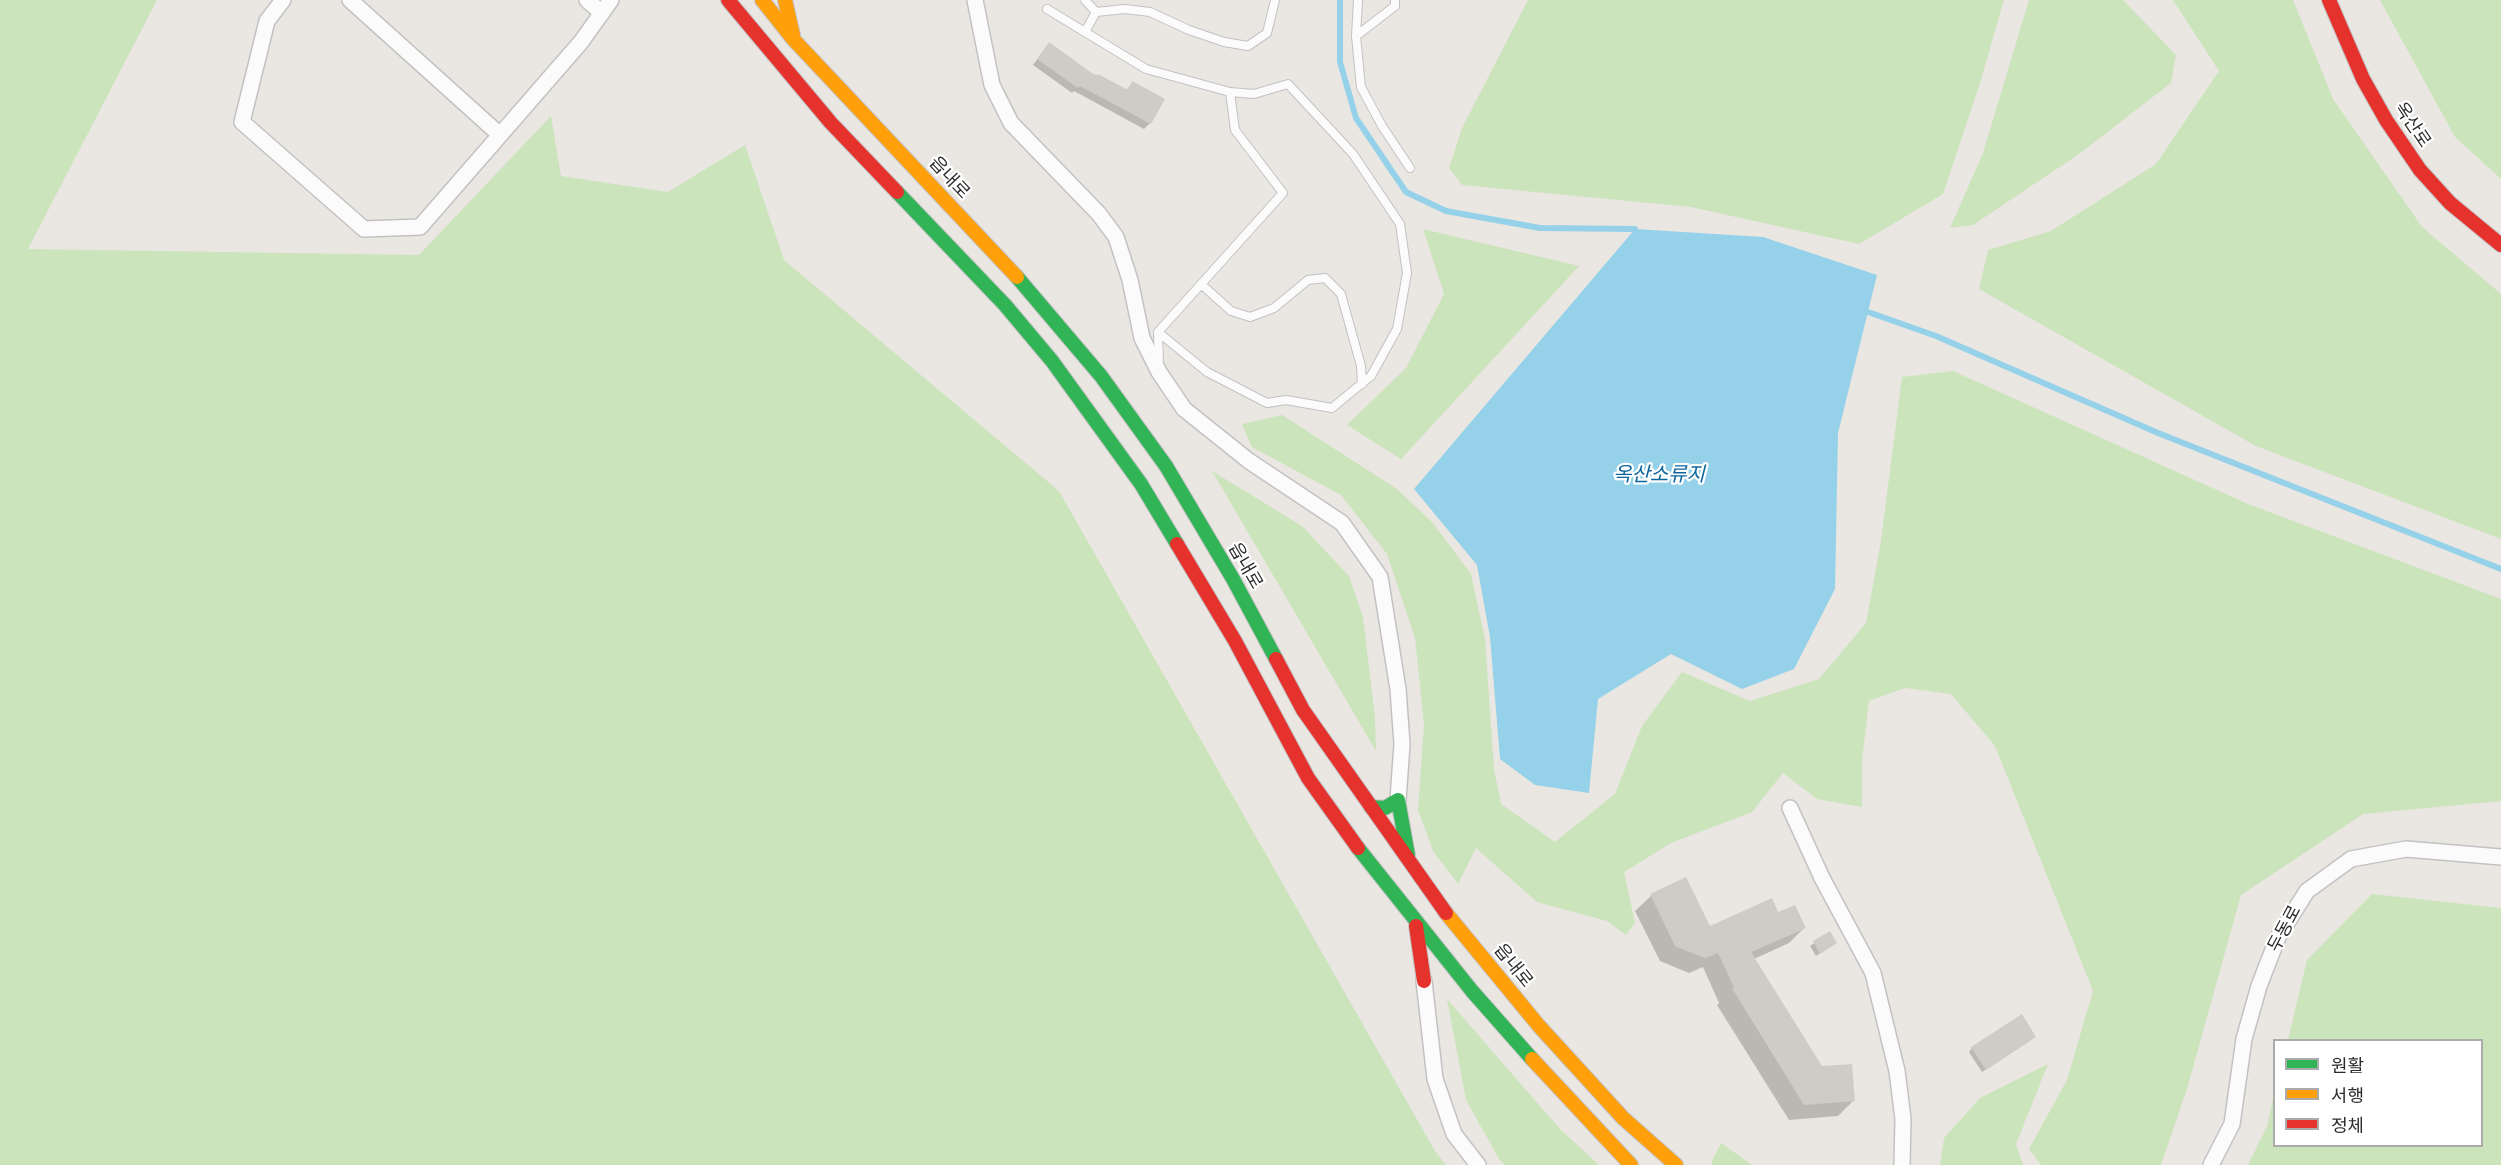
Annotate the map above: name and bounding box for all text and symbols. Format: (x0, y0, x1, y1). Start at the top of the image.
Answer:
street label: 옥산로 (2389, 98, 2435, 152)
street label: 읍내로 (924, 152, 974, 204)
water label: 옥산소류지 (1613, 463, 1705, 487)
street label: 읍내로 (1223, 539, 1267, 593)
street label: 두동로 (2264, 902, 2306, 956)
street label: 읍내로 (1489, 940, 1537, 992)
legend (2273, 1039, 2483, 1147)
text: 원활 (2331, 1055, 2364, 1077)
text: 서행 (2331, 1085, 2364, 1107)
text: 정체 (2331, 1115, 2364, 1137)

